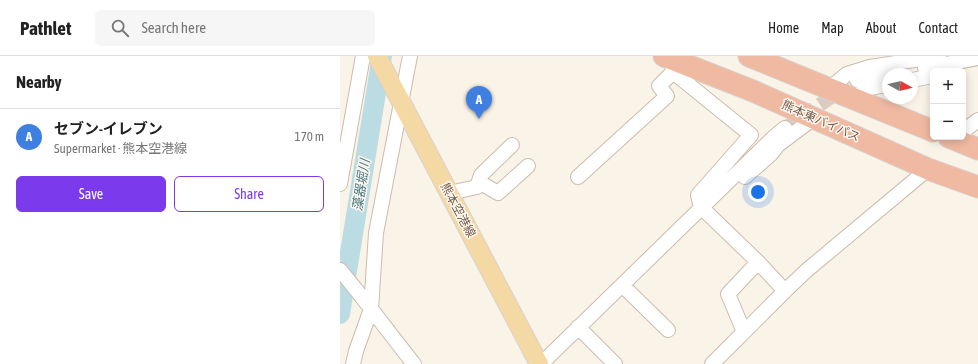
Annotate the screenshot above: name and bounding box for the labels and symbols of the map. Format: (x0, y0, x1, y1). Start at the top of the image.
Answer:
north arrow (882, 68, 918, 104)
pin: A (466, 86, 492, 119)
street label: 熊本東バイパス (780, 98, 862, 144)
water label: 藻器堀川 (350, 156, 373, 212)
street label: 熊本空港線 (438, 180, 478, 240)
your location (748, 182, 768, 202)

